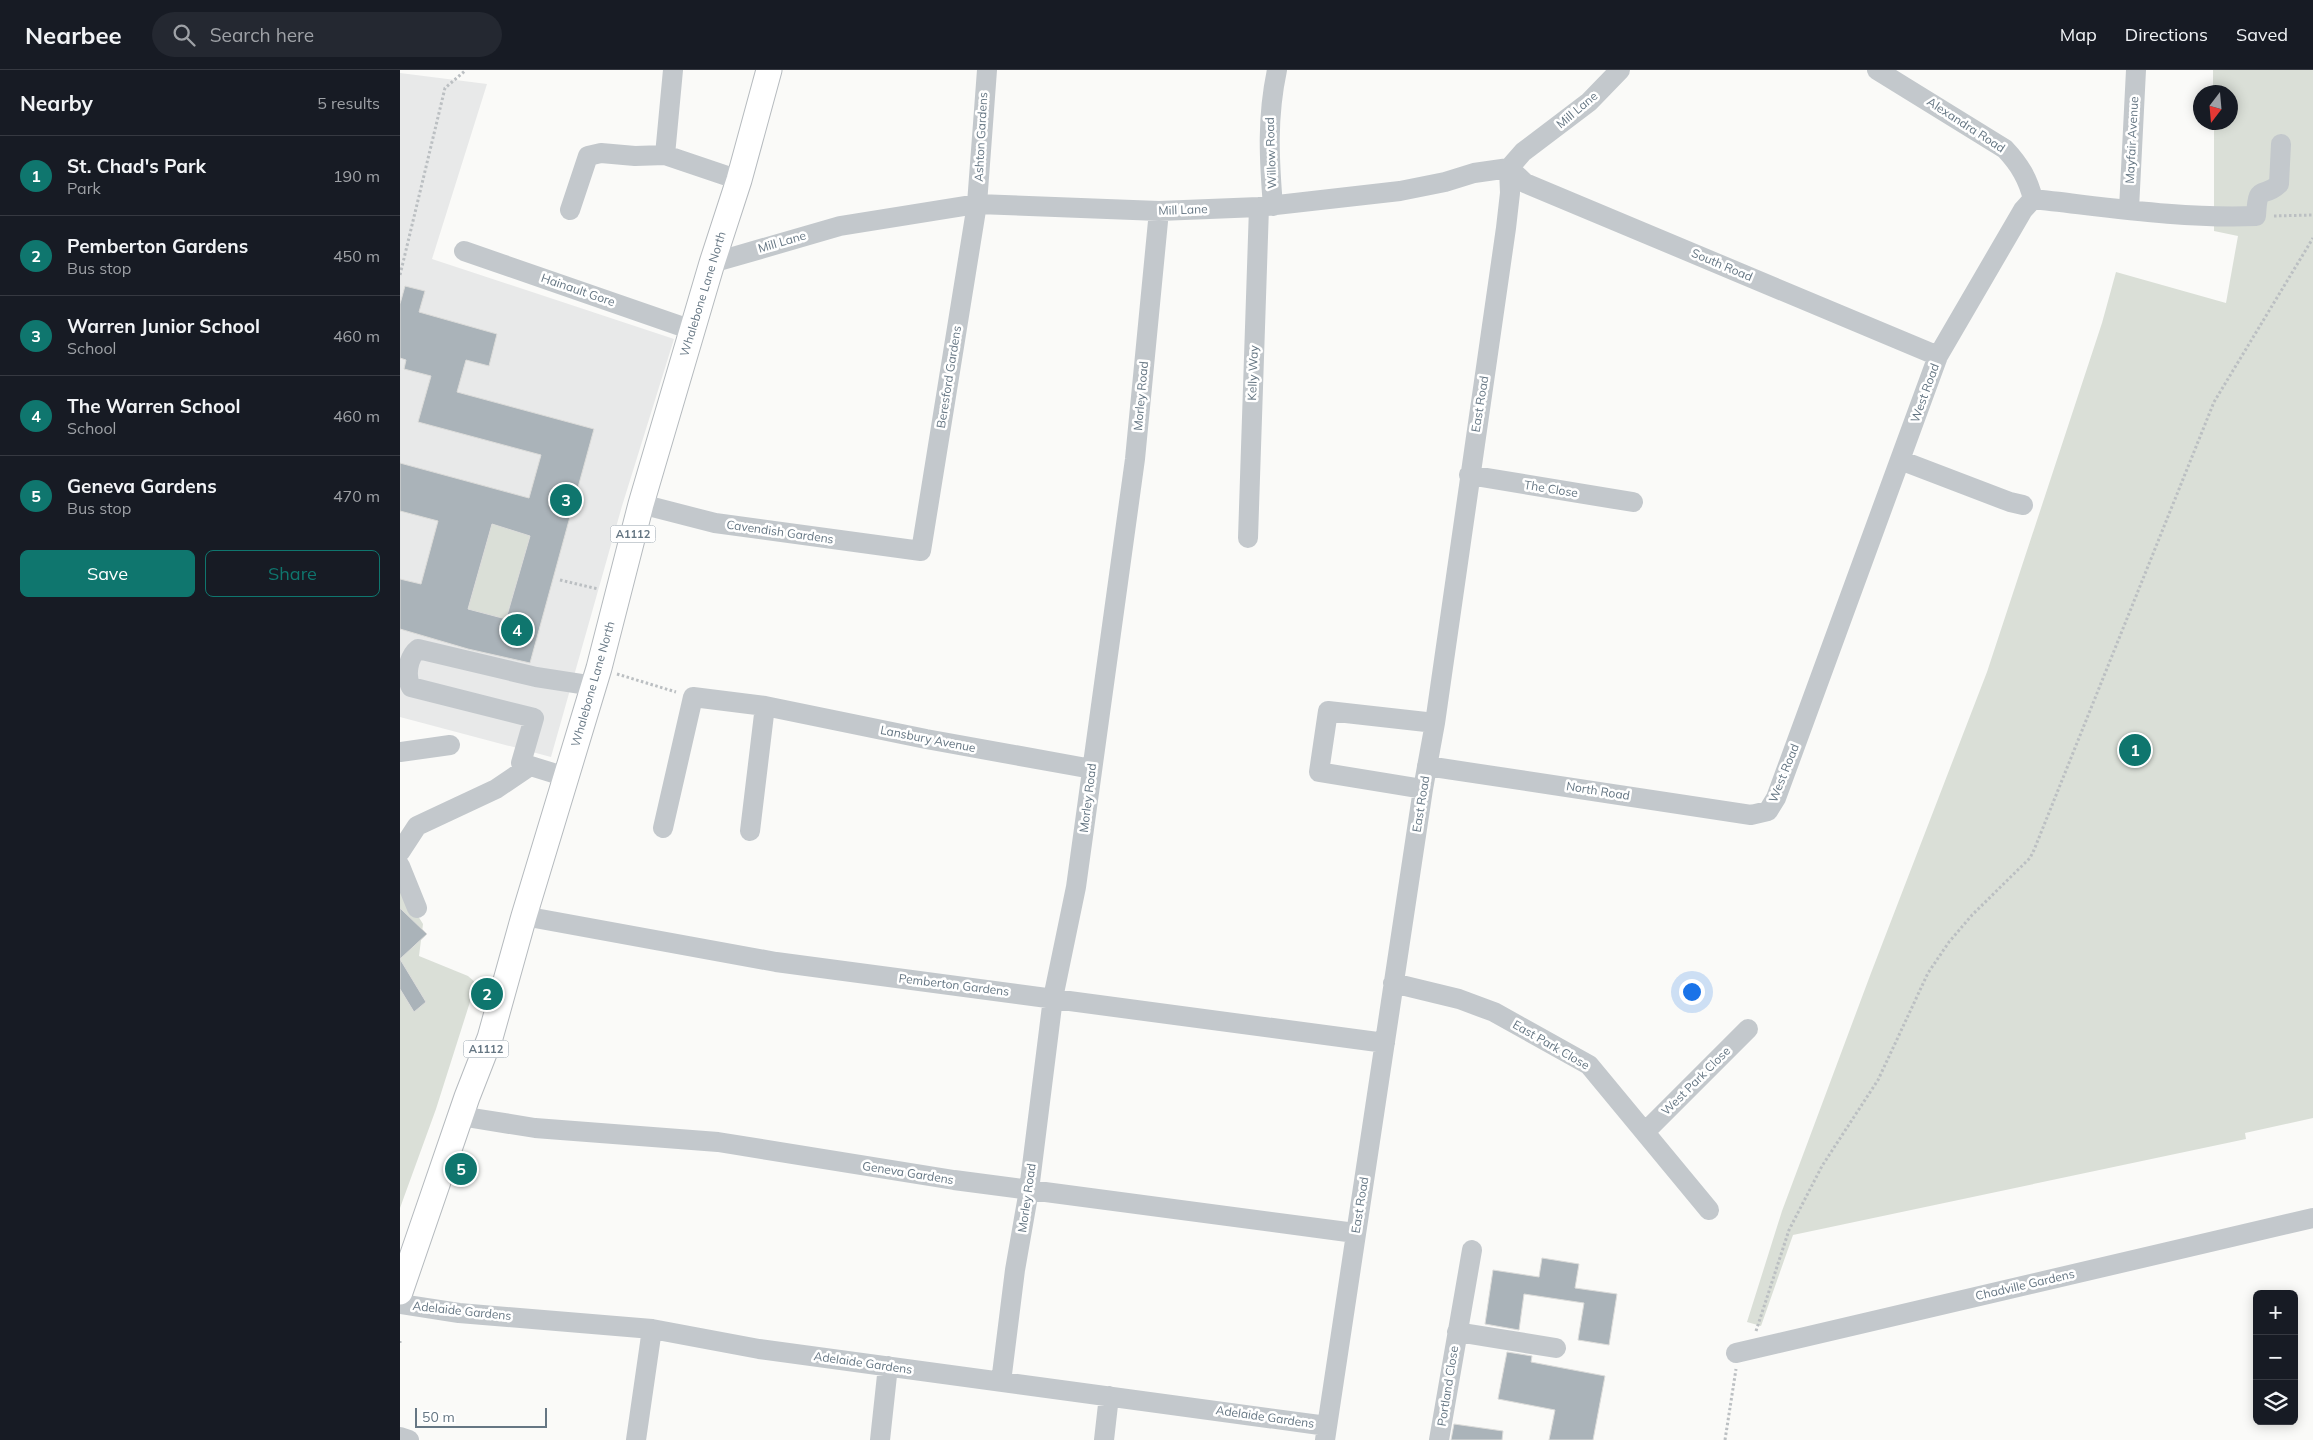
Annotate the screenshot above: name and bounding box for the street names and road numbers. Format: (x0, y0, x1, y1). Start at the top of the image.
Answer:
street label: Mill Lane (1553, 88, 1600, 131)
street label: Ashton Gardens (971, 92, 990, 182)
street label: Alexandra Road (1924, 94, 2008, 155)
street label: Mayfair Avenue (2122, 96, 2141, 184)
street label: Willow Road (1262, 117, 1279, 189)
street label: Mill Lane (1158, 201, 1208, 218)
street label: Mill Lane (756, 228, 808, 256)
street label: Whalebone Lane North (676, 230, 729, 358)
street label: South Road (1689, 245, 1755, 284)
street label: Hainault Gore (539, 270, 617, 309)
street label: Beresford Gardens (933, 324, 964, 429)
street label: Kelly Way (1244, 344, 1261, 401)
street label: Morley Road (1130, 361, 1151, 431)
street label: West Road (1907, 361, 1942, 424)
street label: East Road (1468, 375, 1491, 433)
street label: The Close (1523, 477, 1579, 500)
street label: Cavendish Gardens (725, 517, 835, 546)
road number: A1112 (610, 526, 656, 542)
street label: Whalebone Lane North (567, 619, 618, 748)
street label: Lansbury Avenue (879, 722, 977, 755)
street label: West Road (1765, 741, 1802, 804)
street label: Morley Road (1076, 762, 1099, 833)
street label: East Road (1409, 775, 1432, 833)
street label: North Road (1565, 778, 1631, 803)
street label: Pemberton Gardens (898, 970, 1010, 999)
street label: East Park Close (1510, 1017, 1592, 1073)
road number: A1112 (464, 1041, 508, 1058)
street label: West Park Close (1658, 1043, 1733, 1118)
street label: Geneva Gardens (861, 1158, 955, 1187)
street label: Morley Road (1014, 1162, 1039, 1234)
street label: East Road (1348, 1176, 1371, 1234)
street label: Chadville Gardens (1974, 1266, 2076, 1303)
street label: Adelaide Gardens (412, 1298, 512, 1323)
street label: Portland Close (1434, 1345, 1461, 1427)
street label: Adelaide Gardens (813, 1348, 913, 1377)
street label: Adelaide Gardens (1215, 1402, 1315, 1431)

